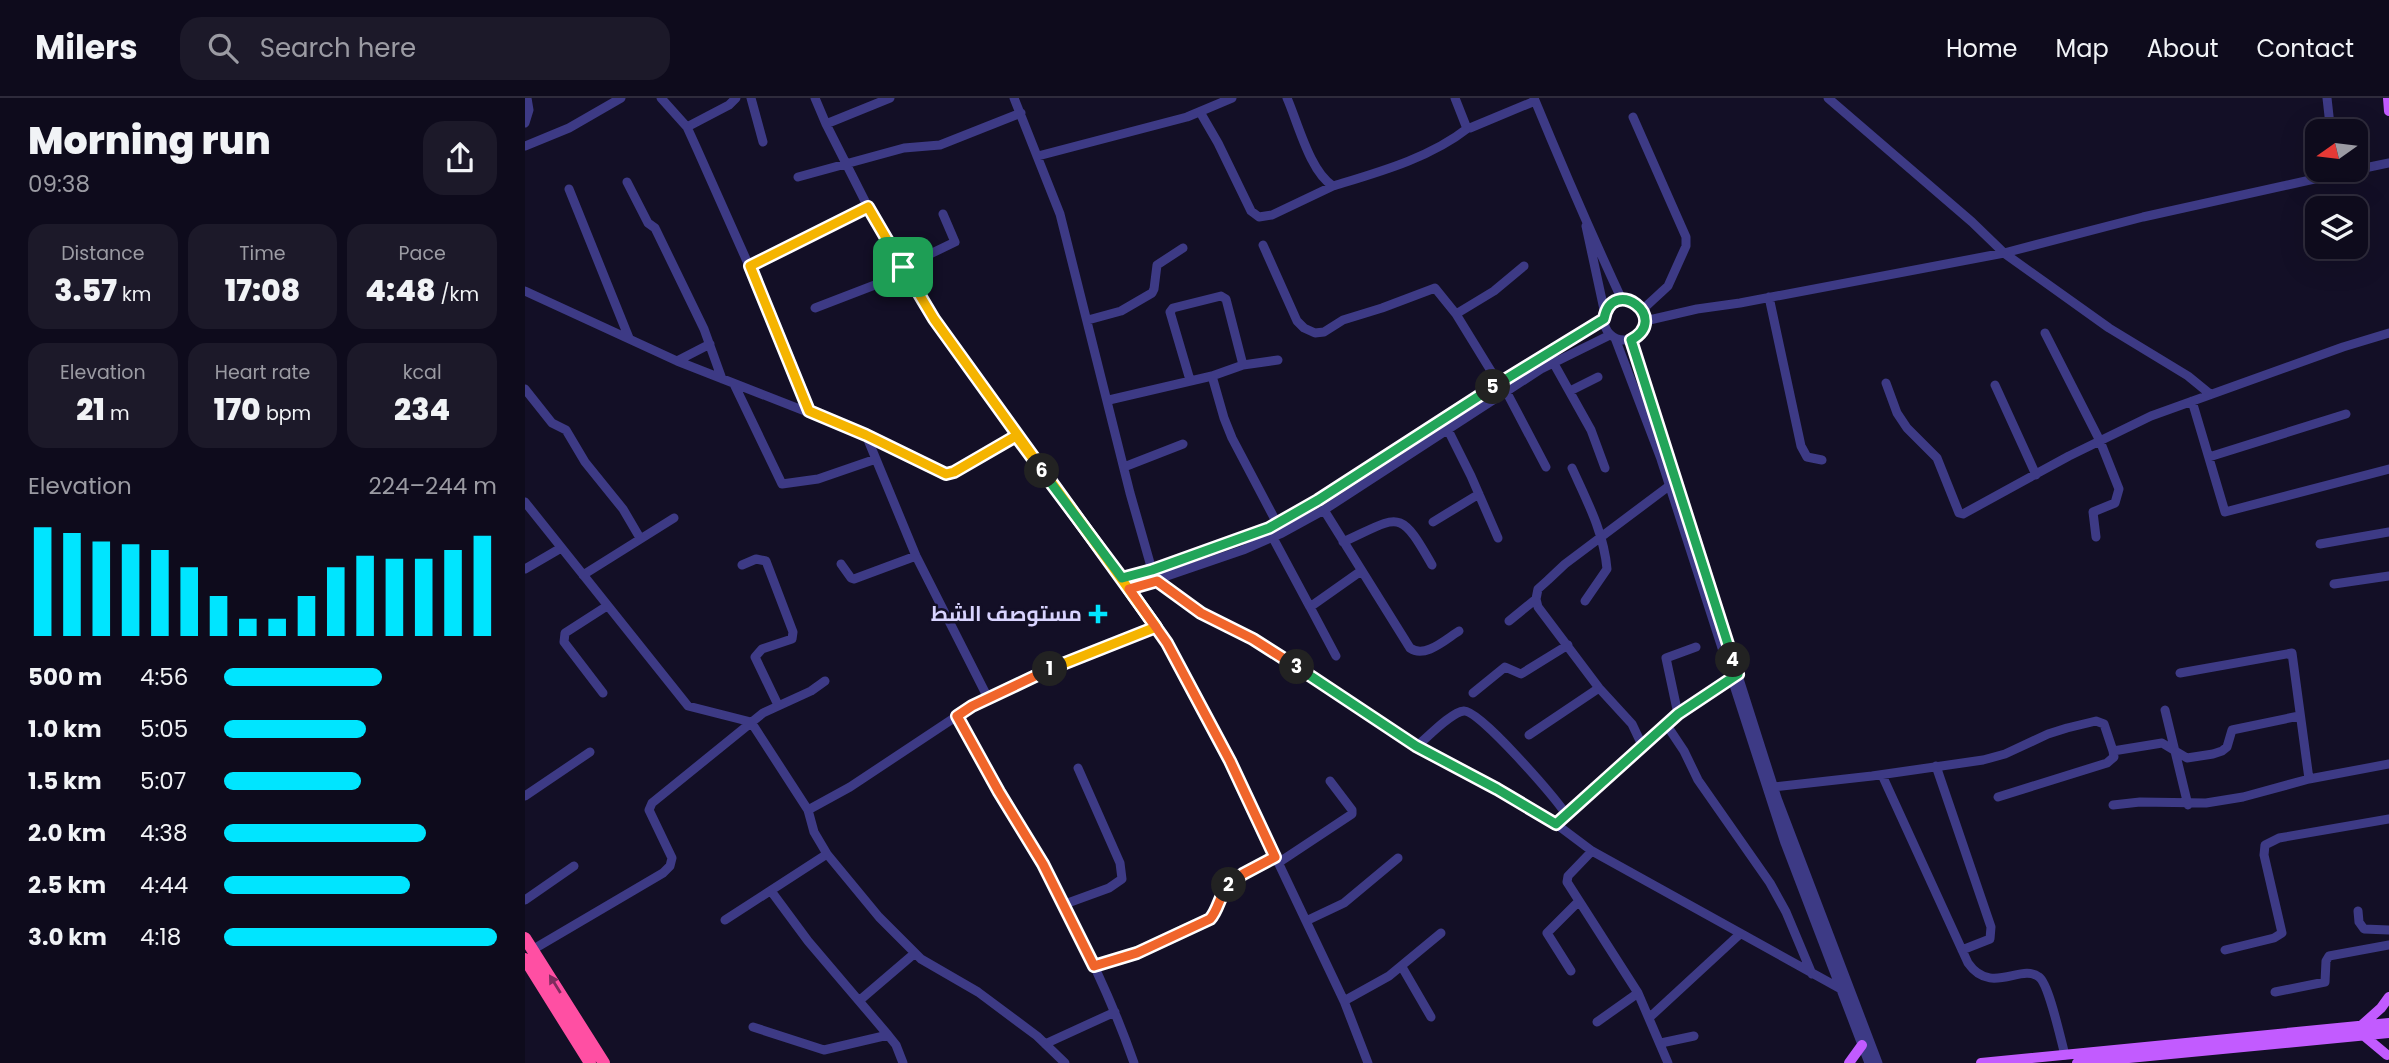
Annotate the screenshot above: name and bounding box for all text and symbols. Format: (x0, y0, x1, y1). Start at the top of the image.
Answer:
search box (180, 17, 670, 80)
text: Milers (35, 24, 138, 71)
icon: search (204, 29, 242, 67)
text: Search here (260, 30, 416, 66)
text: Home (1946, 32, 2018, 65)
text: Map (2056, 32, 2109, 65)
text: About (2147, 32, 2218, 65)
text: Contact (2256, 32, 2354, 65)
text: Morning run (28, 114, 271, 167)
north arrow (2305, 119, 2368, 182)
map controls (2305, 119, 2368, 259)
button: share (423, 121, 497, 195)
text: 09:38 (28, 168, 90, 200)
button: layers (2305, 196, 2368, 259)
pin (873, 237, 933, 297)
text: Distance (61, 240, 144, 267)
text: Time (239, 240, 286, 267)
text: Pace (399, 240, 446, 267)
icon: arrive (884, 248, 922, 286)
text: 3.57 (54, 269, 117, 312)
text: 17:08 (225, 269, 300, 312)
text: 4:48 (365, 269, 435, 312)
text: km (117, 281, 151, 308)
text: /km (435, 281, 479, 308)
text: Elevation (60, 359, 146, 386)
text: Heart rate (215, 359, 310, 386)
text: kcal (403, 359, 442, 386)
pin: 5 (1475, 370, 1511, 404)
text: 5 (1486, 373, 1499, 400)
text: 21 (76, 388, 105, 431)
text: 170 (214, 388, 261, 431)
text: 234 (394, 388, 450, 431)
text: m (105, 400, 130, 427)
text: bpm (261, 400, 311, 427)
pin: 6 (1025, 454, 1059, 488)
text: 6 (1035, 457, 1048, 484)
text: Elevation (28, 470, 132, 502)
text: 224–244 m (369, 470, 497, 502)
place label: مستوصف الشط (931, 599, 1082, 628)
marker: مستوصف الشط (1088, 604, 1108, 624)
pin: 4 (1715, 642, 1751, 678)
text: 4 (1726, 646, 1739, 673)
pin: 3 (1279, 650, 1315, 684)
pin: 1 (1033, 652, 1067, 686)
text: 3 (1291, 653, 1302, 680)
text: 1 (1046, 655, 1053, 682)
text: 500 m (28, 661, 102, 693)
text: 4:56 (140, 661, 188, 693)
text: 1.0 km (28, 713, 102, 745)
text: 5:05 (140, 713, 188, 745)
text: 1.5 km (28, 765, 102, 797)
text: 5:07 (140, 765, 186, 797)
text: 2.0 km (28, 817, 106, 849)
text: 4:38 (140, 817, 187, 849)
pin: 2 (1211, 868, 1247, 902)
text: 2.5 km (28, 869, 106, 901)
text: 4:44 (140, 869, 188, 901)
text: 2 (1223, 871, 1234, 898)
text: 3.0 km (28, 921, 107, 953)
text: 4:18 (140, 921, 181, 953)
one-way arrow (548, 975, 561, 994)

